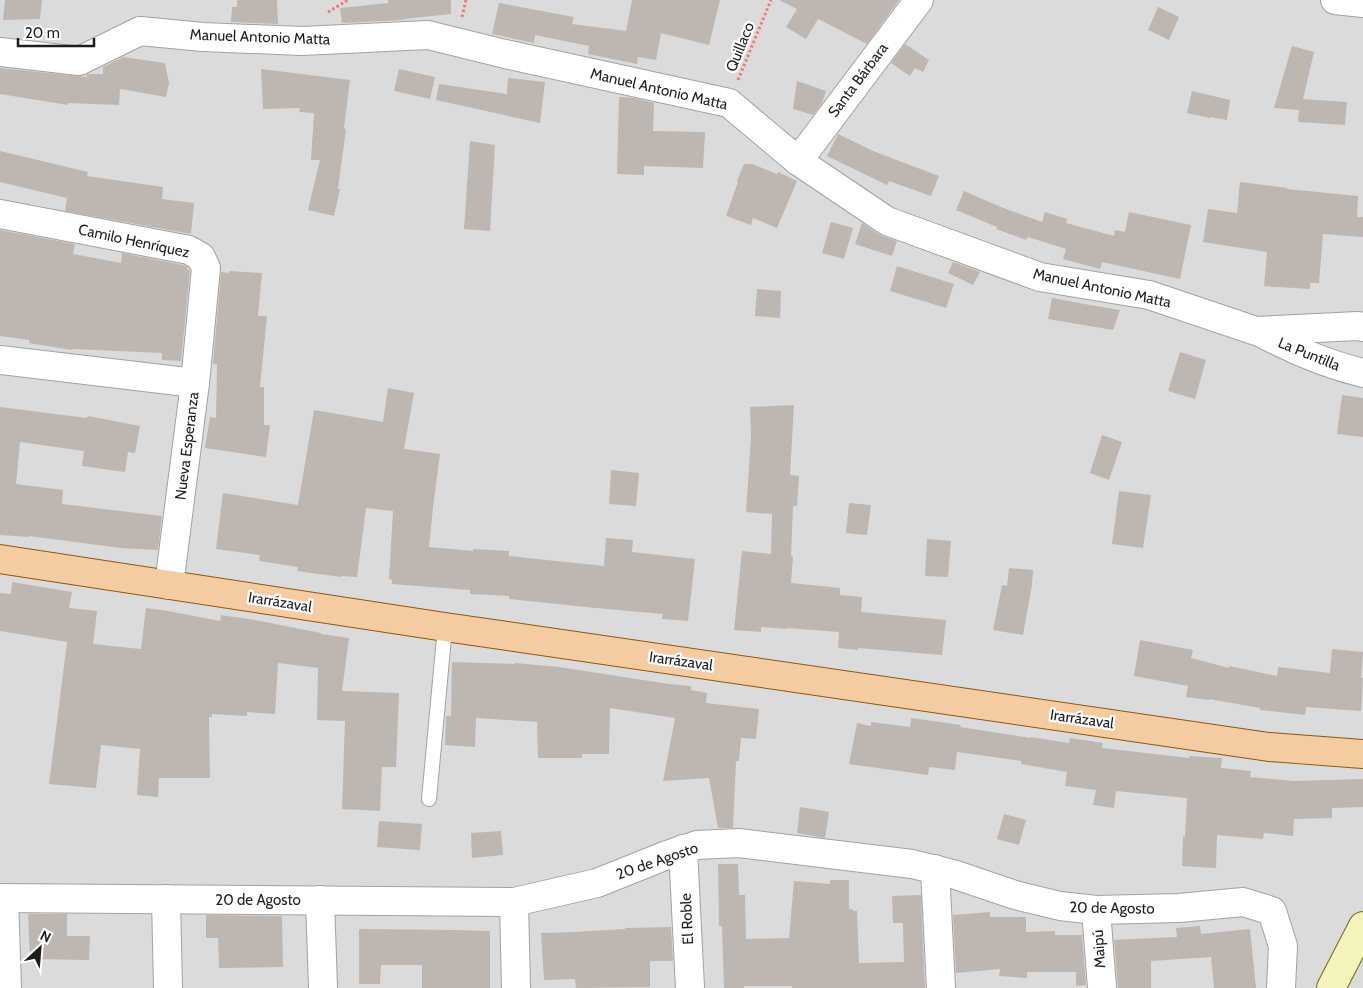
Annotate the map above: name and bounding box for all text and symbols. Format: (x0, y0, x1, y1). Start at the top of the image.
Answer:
scale bar (18, 15, 94, 47)
street label: Quillaco (722, 20, 758, 74)
text: 20 m (25, 24, 60, 42)
street label: Manuel Antonio Matta (189, 26, 331, 48)
street label: Santa Bárbara (824, 39, 892, 121)
street label: Manuel Antonio Matta (589, 64, 730, 114)
street label: Camilo Henríquez (77, 220, 191, 262)
street label: Manuel Antonio Matta (1031, 265, 1173, 312)
street label: La Puntilla (1275, 333, 1343, 375)
street label: Nueva Esperanza (171, 390, 203, 501)
street label: Irarrázaval (247, 588, 314, 616)
street label: Irarrázaval (648, 648, 714, 674)
street label: Irarrázaval (1049, 706, 1115, 732)
street label: 20 de Agosto (614, 839, 700, 883)
street label: 20 de Agosto (215, 891, 301, 909)
street label: El Roble (677, 892, 697, 945)
street label: 20 de Agosto (1069, 898, 1155, 918)
north arrow (15, 923, 65, 973)
text: N (37, 926, 54, 947)
street label: Maipú (1089, 929, 1109, 969)

